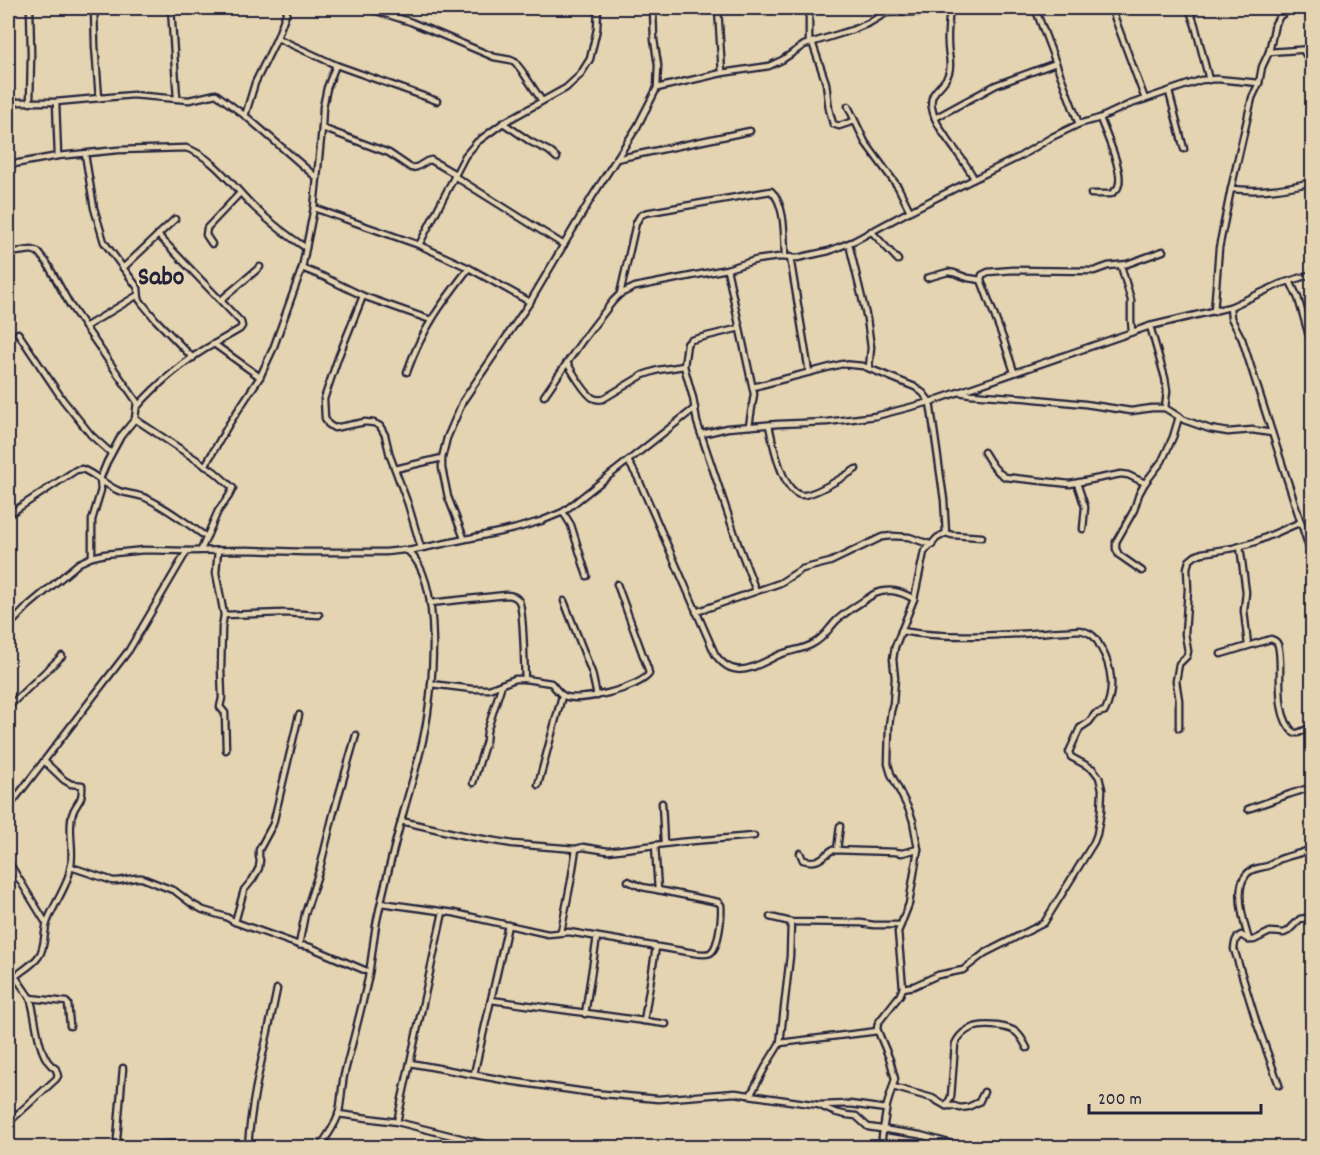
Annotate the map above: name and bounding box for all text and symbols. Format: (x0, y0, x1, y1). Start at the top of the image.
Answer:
district label: Sabo (138, 260, 185, 297)
scale bar (1089, 1077, 1262, 1115)
text: 200 m (1098, 1088, 1142, 1113)

